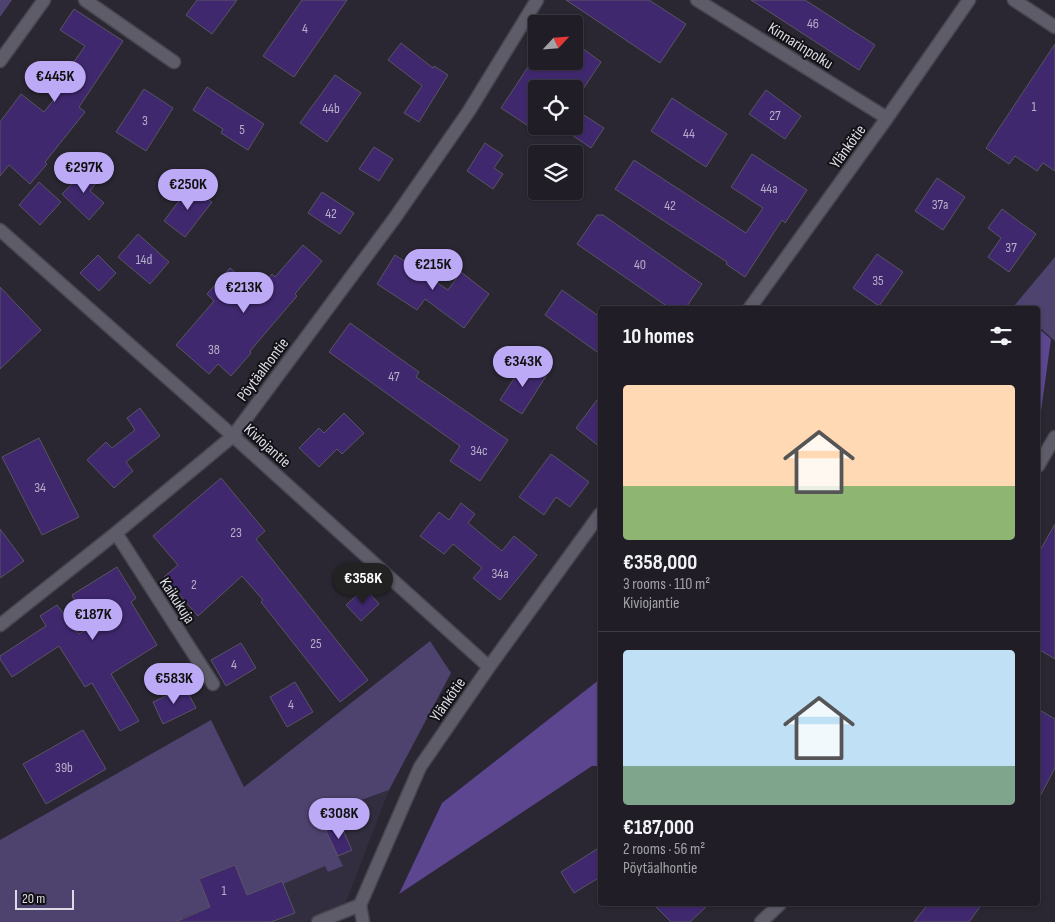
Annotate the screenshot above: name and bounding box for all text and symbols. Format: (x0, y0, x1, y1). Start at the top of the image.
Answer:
north arrow (528, 15, 582, 70)
map controls (528, 15, 583, 200)
house number: 46 (807, 15, 819, 32)
street label: Kinnarinpolku (764, 19, 836, 74)
house number: 4 (302, 20, 308, 37)
pin: €445K (20, 61, 90, 103)
text: €445K (36, 67, 74, 86)
button: locate (528, 80, 583, 135)
house number: 1 (1032, 98, 1037, 115)
house number: 44b (322, 100, 340, 117)
house number: 27 (769, 107, 781, 124)
house number: 3 (142, 112, 148, 129)
house number: 5 (239, 121, 245, 138)
street label: Ylänkötie (826, 121, 870, 172)
house number: 44 (683, 125, 695, 142)
button: layers (528, 145, 583, 200)
pin: €297K (49, 152, 119, 194)
text: €297K (65, 158, 103, 177)
pin: €250K (153, 168, 223, 211)
text: €250K (169, 175, 207, 194)
house number: 44a (760, 180, 778, 197)
house number: 37a (932, 196, 948, 213)
house number: 42 (664, 197, 676, 214)
house number: 42 (325, 205, 337, 222)
house number: 37 (1005, 239, 1017, 256)
pin: €215K (398, 248, 468, 291)
house number: 14d (136, 251, 152, 268)
text: €215K (415, 255, 451, 274)
house number: 40 (634, 256, 646, 273)
pin: €213K (209, 272, 279, 314)
house number: 35 (872, 272, 884, 289)
text: €213K (226, 278, 262, 297)
icon: filters (987, 322, 1015, 350)
text: 10 homes (623, 324, 694, 349)
street label: Pöytäalhontie (233, 334, 293, 405)
house number: 38 (208, 341, 220, 358)
pin: €343K (488, 346, 558, 388)
text: €343K (504, 352, 542, 371)
house number: 47 (388, 368, 400, 385)
icon: home (774, 417, 864, 507)
street label: Kiviojantie (240, 420, 294, 472)
house number: 34c (470, 442, 488, 459)
house number: 34 (34, 479, 46, 496)
house number: 23 (230, 524, 242, 541)
text: €358,000 (623, 550, 697, 575)
pin: €358K (328, 562, 398, 605)
house number: 34a (491, 565, 509, 582)
text: €358K (344, 569, 382, 588)
street label: Kaikukuja (155, 574, 199, 627)
text: 3 rooms · 110 m² (623, 575, 710, 594)
house number: 2 (191, 576, 197, 593)
text: Kiviojantie (623, 594, 679, 613)
pin: €187K (58, 598, 128, 641)
text: €187K (74, 605, 112, 624)
house number: 25 (310, 635, 322, 652)
house number: 4 (231, 656, 237, 673)
pin: €583K (139, 662, 209, 705)
text: €583K (155, 669, 193, 688)
street label: Ylänkötie (426, 674, 470, 725)
icon: home (774, 683, 864, 773)
house number: 4 (288, 696, 294, 713)
house number: 39b (55, 759, 73, 776)
pin: €308K (304, 798, 374, 840)
text: €308K (320, 804, 358, 823)
text: €187,000 (623, 815, 694, 840)
text: 2 rooms · 56 m² (623, 840, 705, 859)
text: Pöytäalhontie (623, 859, 697, 878)
house number: 1 (222, 882, 227, 899)
scale bar (15, 887, 74, 910)
text: 20 m (22, 890, 45, 907)

